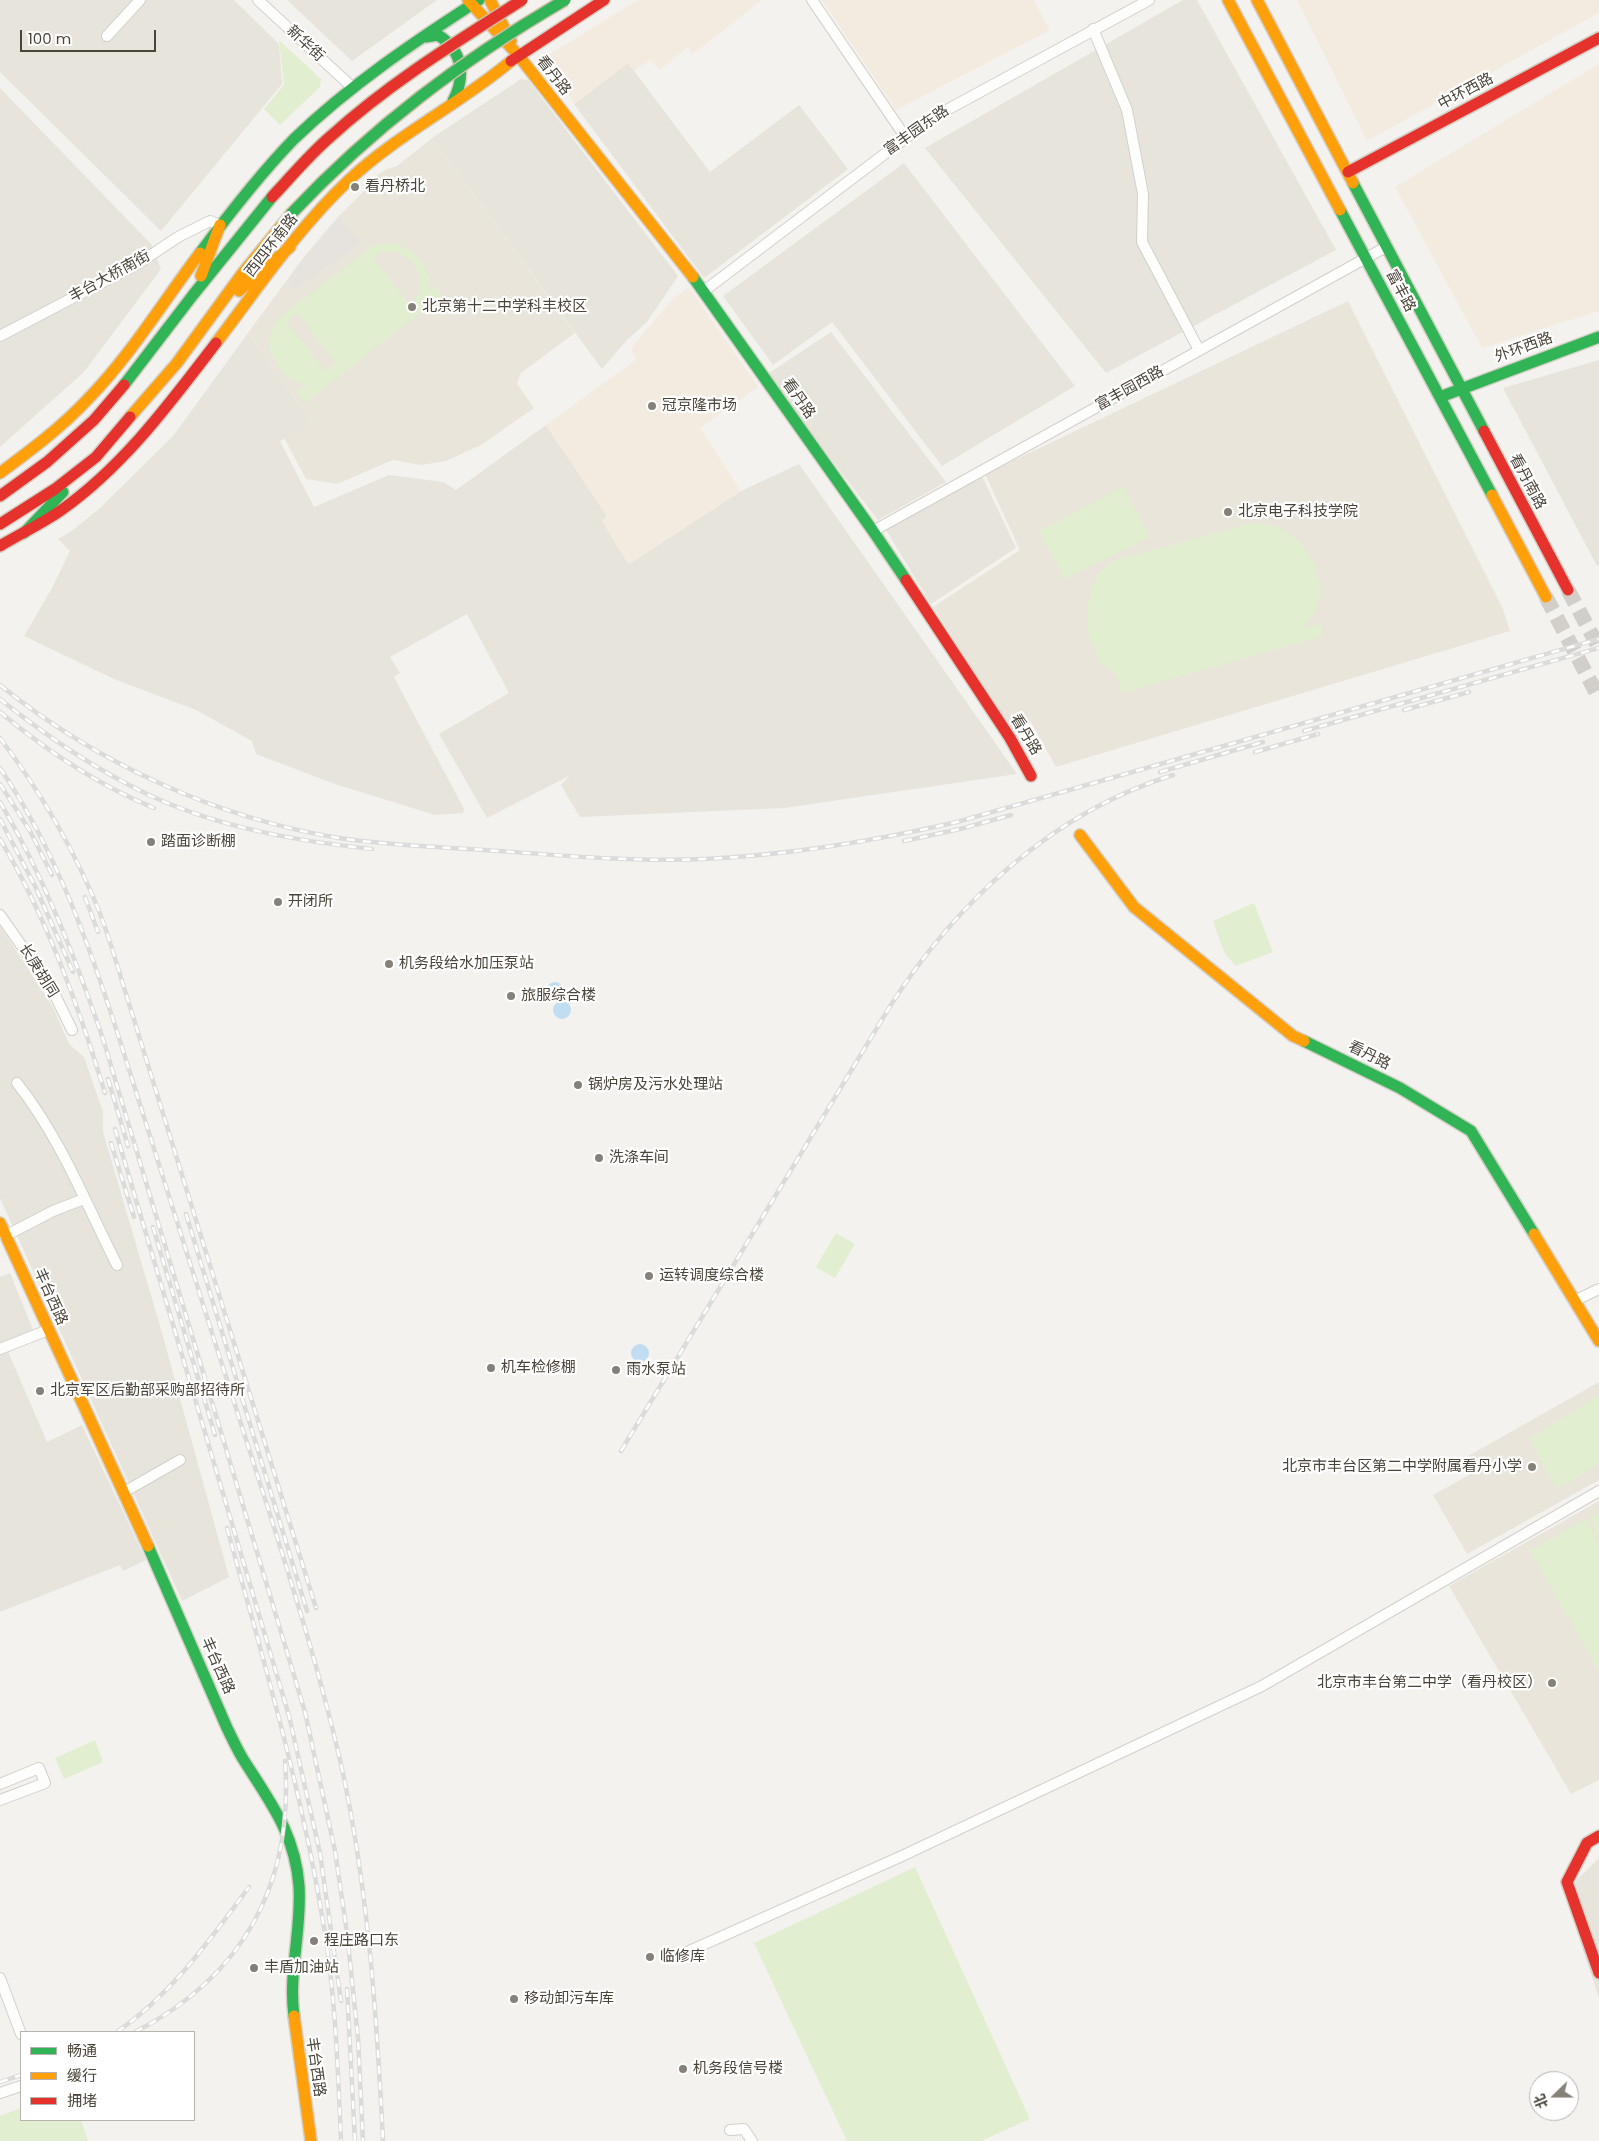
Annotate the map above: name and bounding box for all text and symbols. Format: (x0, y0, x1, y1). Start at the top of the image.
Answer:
scale bar (22, 20, 159, 52)
street label: 新华街 (282, 22, 328, 66)
text: 100 m (28, 28, 71, 49)
street label: 看丹路 (532, 53, 574, 99)
street label: 中环西路 (1435, 70, 1497, 114)
street label: 富丰园东路 (881, 102, 953, 160)
place label: 看丹桥北 (365, 178, 425, 196)
marker: 看丹桥北 (349, 181, 361, 193)
street label: 西四环南路 (242, 211, 302, 281)
street label: 丰台大桥南街 (66, 247, 154, 307)
street label: 富丰路 (1381, 267, 1419, 315)
place label: 北京第十二中学科丰校区 (422, 298, 587, 316)
marker: 北京第十二中学科丰校区 (406, 301, 418, 313)
street label: 外环西路 (1493, 329, 1555, 367)
street label: 富丰园西路 (1093, 363, 1167, 415)
street label: 看丹路 (778, 375, 818, 423)
place label: 冠京隆市场 (662, 397, 737, 415)
marker: 冠京隆市场 (646, 400, 658, 412)
street label: 看丹南路 (1505, 451, 1549, 513)
place label: 北京电子科技学院 (1238, 503, 1358, 521)
marker: 北京电子科技学院 (1222, 506, 1234, 518)
street label: 看丹路 (1006, 711, 1044, 759)
place label: 踏面诊断棚 (161, 833, 236, 851)
marker: 踏面诊断棚 (145, 836, 157, 848)
place label: 开闭所 (288, 893, 333, 911)
marker: 开闭所 (272, 896, 284, 908)
street label: 长庚胡同 (14, 941, 62, 1001)
place label: 机务段给水加压泵站 (399, 955, 534, 973)
marker: 机务段给水加压泵站 (383, 958, 395, 970)
place label: 旅服综合楼 (521, 987, 596, 1005)
marker: 旅服综合楼 (505, 990, 517, 1002)
street label: 看丹路 (1345, 1038, 1393, 1074)
place label: 锅炉房及污水处理站 (588, 1076, 723, 1094)
marker: 锅炉房及污水处理站 (572, 1079, 584, 1091)
place label: 洗涤车间 (609, 1149, 669, 1167)
marker: 洗涤车间 (593, 1152, 605, 1164)
street label: 丰台西路 (30, 1266, 70, 1328)
place label: 运转调度综合楼 (659, 1267, 764, 1285)
marker: 运转调度综合楼 (643, 1270, 655, 1282)
place label: 机车检修棚 (501, 1359, 576, 1377)
place label: 雨水泵站 (626, 1361, 686, 1379)
marker: 机车检修棚 (485, 1362, 497, 1374)
marker: 雨水泵站 (610, 1364, 622, 1376)
place label: 北京军区后勤部采购部招待所 (50, 1382, 245, 1400)
marker: 北京军区后勤部采购部招待所 (34, 1385, 46, 1397)
place label: 北京市丰台区第二中学附属看丹小学 (1282, 1458, 1522, 1476)
marker: 北京市丰台区第二中学附属看丹小学 (1526, 1461, 1538, 1473)
street label: 丰台西路 (197, 1635, 237, 1697)
place label: 北京市丰台第二中学（看丹校区） (1317, 1674, 1542, 1692)
marker: 北京市丰台第二中学（看丹校区） (1546, 1677, 1558, 1689)
place label: 程庄路口东 (324, 1932, 399, 1950)
marker: 程庄路口东 (308, 1935, 320, 1947)
place label: 临修库 (660, 1948, 705, 1966)
marker: 临修库 (644, 1951, 656, 1963)
place label: 丰盾加油站 (264, 1959, 339, 1977)
marker: 丰盾加油站 (248, 1962, 260, 1974)
place label: 移动卸污车库 (524, 1990, 614, 2008)
marker: 移动卸污车库 (508, 1993, 520, 2005)
legend (20, 2031, 195, 2121)
street label: 丰台西路 (302, 2036, 328, 2098)
text: 畅通 (67, 2040, 97, 2061)
place label: 机务段信号楼 (693, 2060, 783, 2078)
marker: 机务段信号楼 (677, 2063, 689, 2075)
text: 缓行 (67, 2065, 97, 2086)
north arrow (1529, 2071, 1579, 2121)
text: 拥堵 (67, 2090, 97, 2111)
text: 北 (1529, 2091, 1553, 2111)

